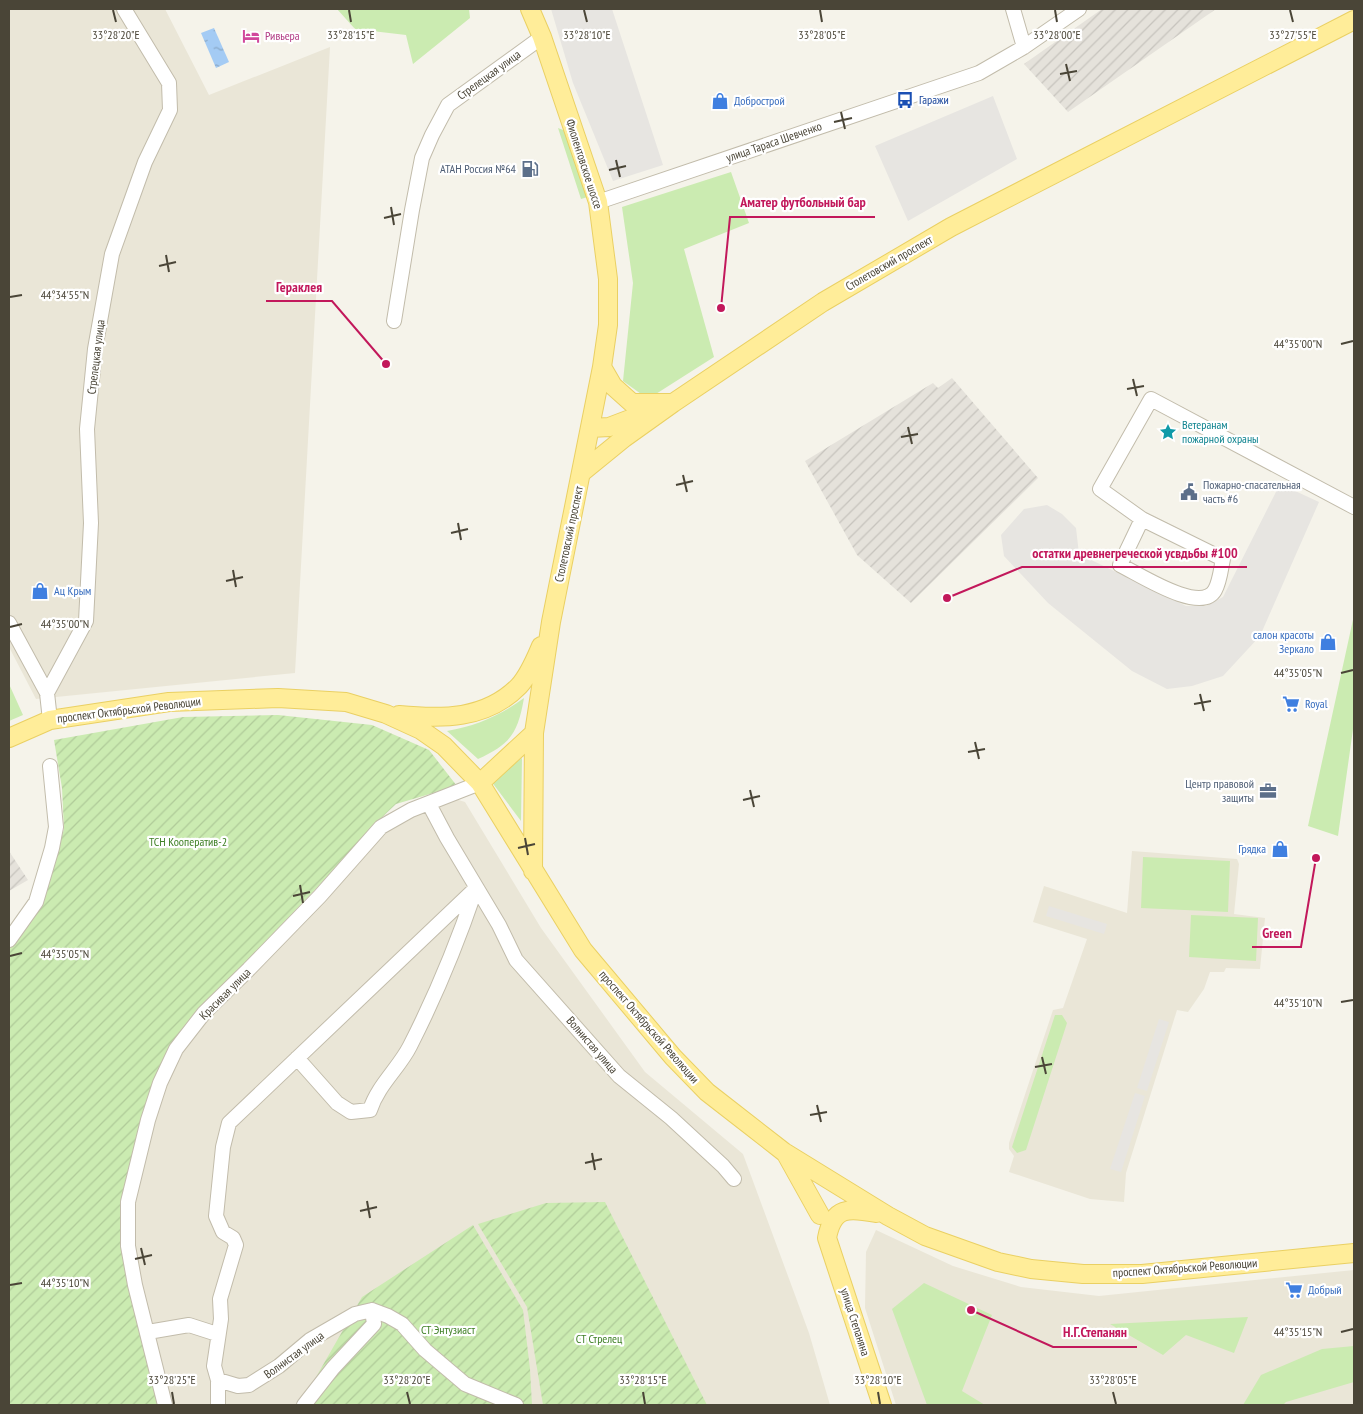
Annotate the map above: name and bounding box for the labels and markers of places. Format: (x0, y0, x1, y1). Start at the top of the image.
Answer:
hotel icon: Ривьера (241, 26, 261, 46)
place label: Ривьера (265, 28, 300, 43)
bus stop icon: Гаражи (895, 90, 915, 110)
shop icon: Добрострой (710, 91, 730, 111)
place label: Гаражи (919, 92, 949, 107)
place label: Добрострой (734, 93, 785, 108)
fuel station icon: АТАН Россия №64 (520, 159, 540, 179)
place label: АТАН Россия №64 (440, 161, 517, 176)
callout: Аматер футбольный бар (730, 188, 875, 217)
callout: Гераклея (266, 272, 332, 301)
place label: Ветеранам пожарной охраны (1182, 417, 1259, 446)
place icon: Ветеранам пожарной охраны (1158, 422, 1178, 442)
place label: Пожарно-спасательная часть #6 (1203, 477, 1301, 506)
public building icon: Пожарно-спасательная часть #6 (1179, 482, 1199, 502)
callout: остатки древнегреческой усвдьбы #100 (1022, 538, 1247, 567)
shop icon: Ац Крым (30, 581, 50, 601)
place label: Ац Крым (54, 583, 91, 598)
place label: салон красоты Зеркало (1253, 627, 1314, 656)
shop icon: салон красоты Зеркало (1318, 632, 1338, 652)
supermarket icon: Royal (1281, 694, 1301, 714)
place label: Royal (1305, 696, 1328, 711)
place label: Центр правовой защиты (1185, 776, 1254, 805)
office icon: Центр правовой защиты (1258, 781, 1278, 801)
shop icon: Грядка (1270, 839, 1290, 859)
place label: Грядка (1238, 841, 1266, 856)
callout: Green (1252, 918, 1301, 947)
supermarket icon: Добрый (1284, 1280, 1304, 1300)
place label: Добрый (1308, 1282, 1342, 1297)
callout: Н.Г.Степанян (1053, 1318, 1137, 1347)

